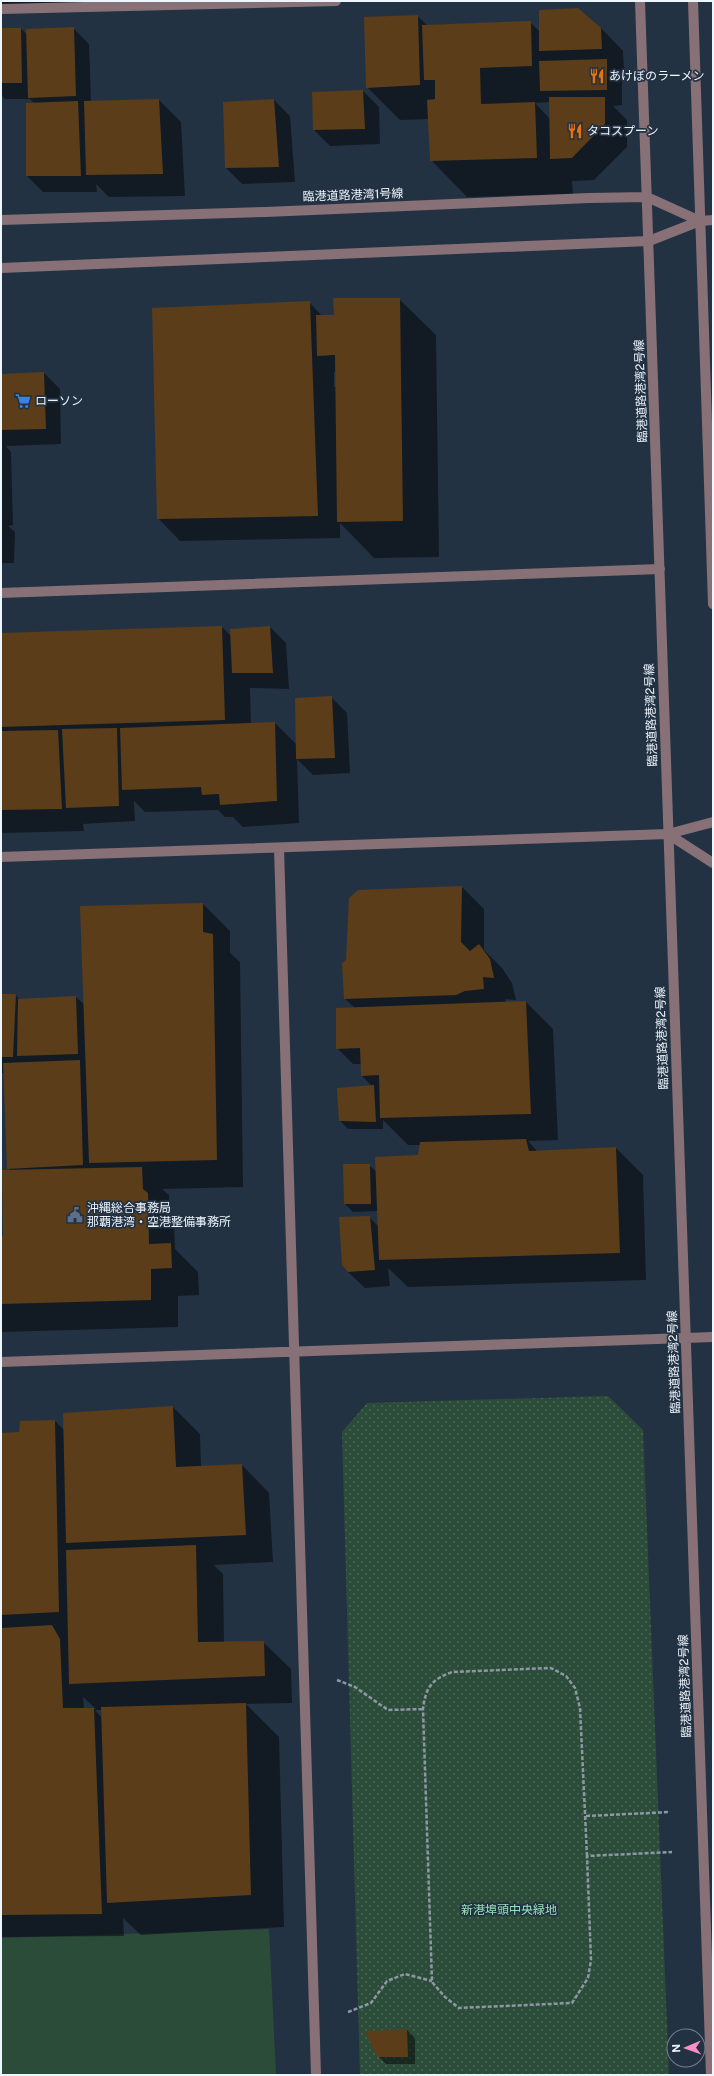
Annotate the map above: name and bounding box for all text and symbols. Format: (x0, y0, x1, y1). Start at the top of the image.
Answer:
restaurant icon: あけぼのラーメン (588, 67, 606, 85)
place label: あけぼのラーメン (609, 69, 705, 83)
restaurant icon: タコスプーン (566, 122, 584, 140)
place label: タコスプーン (587, 124, 658, 138)
street label: 臨港道路港湾1号線 (302, 186, 404, 204)
street label: 臨港道路港湾2号線 (632, 339, 650, 443)
supermarket icon: ローソン (14, 392, 32, 410)
place label: ローソン (35, 394, 83, 408)
street label: 臨港道路港湾2号線 (642, 663, 660, 767)
street label: 臨港道路港湾2号線 (653, 986, 671, 1090)
place label: 沖縄総合事務局 那覇港湾・空港整備事務所 (87, 1201, 231, 1229)
public building icon: 沖縄総合事務局 那覇港湾・空港整備事務所 (66, 1206, 84, 1224)
street label: 臨港道路港湾2号線 (665, 1310, 683, 1414)
street label: 臨港道路港湾2号線 (676, 1634, 694, 1738)
park label: 新港埠頭中央緑地 (461, 1903, 557, 1917)
north arrow (666, 2028, 706, 2068)
text: N (670, 2044, 682, 2053)

